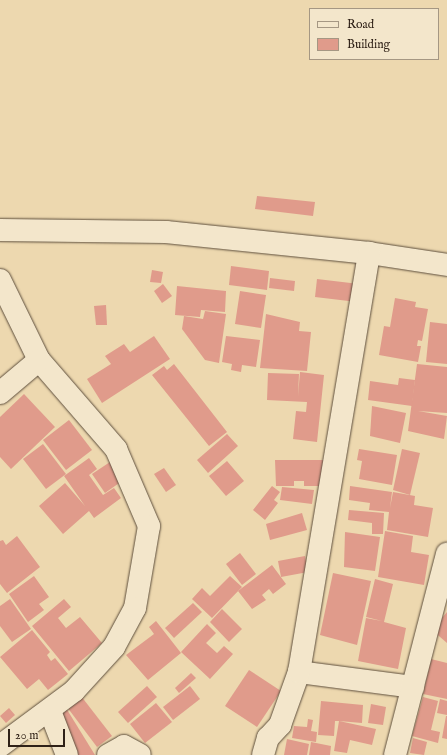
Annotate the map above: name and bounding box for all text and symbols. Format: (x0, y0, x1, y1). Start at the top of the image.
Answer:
legend (309, 8, 439, 60)
text: Road (347, 17, 374, 32)
text: Building (347, 37, 390, 52)
scale bar (10, 721, 67, 747)
text: 20 m (15, 728, 38, 743)

